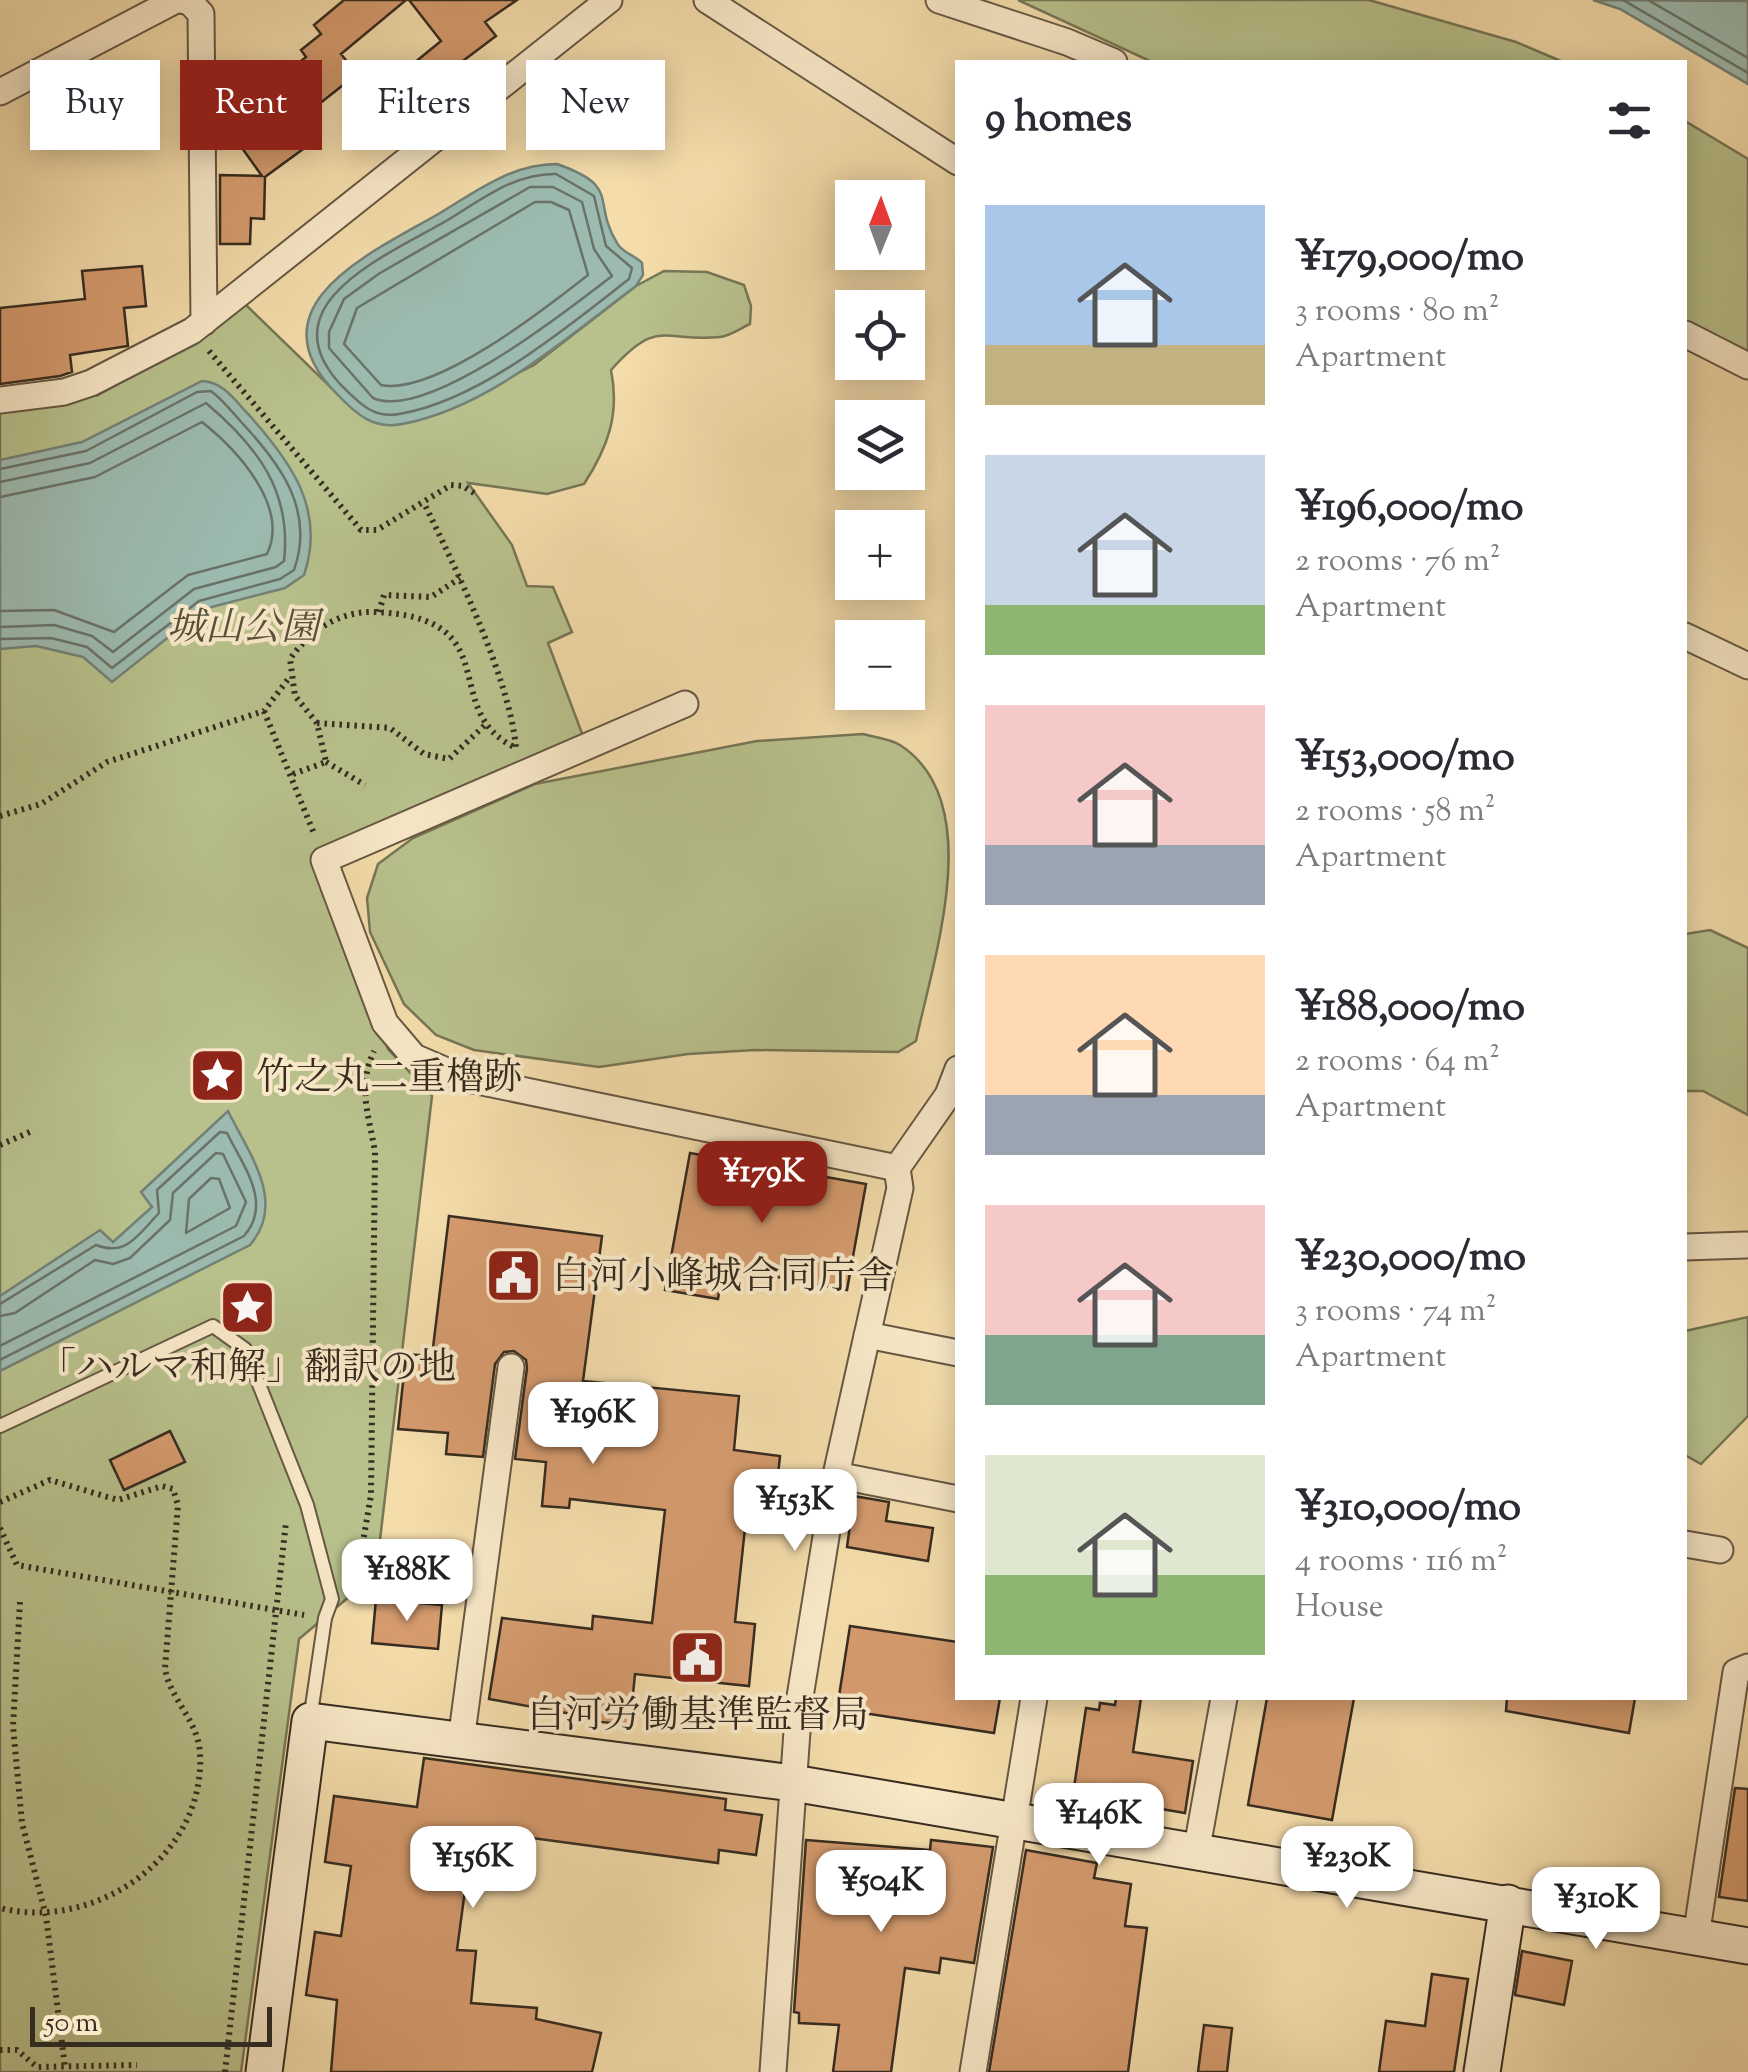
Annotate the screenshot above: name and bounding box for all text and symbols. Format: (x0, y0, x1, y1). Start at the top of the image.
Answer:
chip: Buy (30, 60, 160, 150)
chip: Rent (180, 60, 322, 150)
chip: Filters (342, 60, 506, 150)
chip: New (526, 60, 665, 150)
text: 9 homes (985, 90, 1132, 150)
icon: filters (1602, 93, 1657, 148)
north arrow (835, 180, 925, 270)
map controls (835, 180, 925, 710)
text: ¥179,000/mo (1295, 229, 1524, 289)
icon: home (1065, 245, 1185, 365)
text: 3 rooms · 80 m² (1295, 289, 1499, 335)
button: locate (835, 290, 925, 380)
text: Apartment (1295, 335, 1446, 381)
button: layers (835, 400, 925, 490)
text: ¥196,000/mo (1295, 479, 1523, 539)
icon: home (1065, 495, 1185, 615)
button: + (835, 510, 925, 600)
text: 2 rooms · 76 m² (1295, 539, 1501, 585)
text: Apartment (1295, 585, 1446, 631)
park label: 城山公園 (167, 603, 325, 657)
button: − (835, 620, 925, 710)
text: ¥153,000/mo (1295, 729, 1515, 789)
icon: home (1065, 745, 1185, 865)
text: 2 rooms · 58 m² (1295, 789, 1496, 835)
text: Apartment (1295, 835, 1446, 881)
text: ¥188,000/mo (1295, 979, 1525, 1039)
icon: home (1065, 995, 1185, 1115)
text: 2 rooms · 64 m² (1295, 1039, 1500, 1085)
place icon: 竹之丸二重櫓跡 (187, 1046, 247, 1106)
place label: 竹之丸二重櫓跡 (256, 1053, 522, 1107)
text: Apartment (1295, 1085, 1446, 1131)
pin: ¥179K (692, 1141, 832, 1226)
text: ¥179K (719, 1150, 805, 1196)
text: ¥230,000/mo (1295, 1229, 1526, 1289)
public building icon: 白河小峰城合同庁舎 (483, 1245, 543, 1305)
icon: home (1065, 1245, 1185, 1365)
place label: 白河小峰城合同庁舎 (552, 1252, 894, 1306)
place icon: 「ハルマ和解」翻訳の地 (217, 1278, 277, 1338)
text: 3 rooms · 74 m² (1295, 1289, 1497, 1335)
text: Apartment (1295, 1335, 1446, 1381)
place label: 「ハルマ和解」翻訳の地 (38, 1343, 456, 1397)
pin: ¥196K (523, 1382, 663, 1467)
text: ¥196K (550, 1391, 636, 1437)
pin: ¥153K (725, 1469, 865, 1554)
text: ¥153K (756, 1478, 834, 1524)
text: ¥310,000/mo (1295, 1479, 1521, 1539)
icon: home (1065, 1495, 1185, 1615)
pin: ¥188K (337, 1539, 477, 1624)
text: 4 rooms · 116 m² (1295, 1539, 1507, 1585)
text: ¥188K (364, 1548, 450, 1594)
text: House (1295, 1585, 1384, 1631)
public building icon: 白河労働基準監督局 (668, 1627, 728, 1687)
place label: 白河労働基準監督局 (527, 1691, 869, 1745)
pin: ¥146K (1029, 1783, 1169, 1868)
text: ¥146K (1056, 1792, 1142, 1838)
pin: ¥156K (403, 1826, 543, 1911)
pin: ¥230K (1277, 1826, 1417, 1911)
text: ¥156K (432, 1835, 514, 1881)
text: ¥230K (1303, 1835, 1391, 1881)
pin: ¥504K (811, 1850, 951, 1935)
text: ¥504K (838, 1859, 924, 1905)
pin: ¥310K (1526, 1867, 1666, 1952)
text: ¥310K (1554, 1876, 1638, 1922)
scale bar (30, 2002, 272, 2046)
text: 50 m (45, 2004, 99, 2044)

